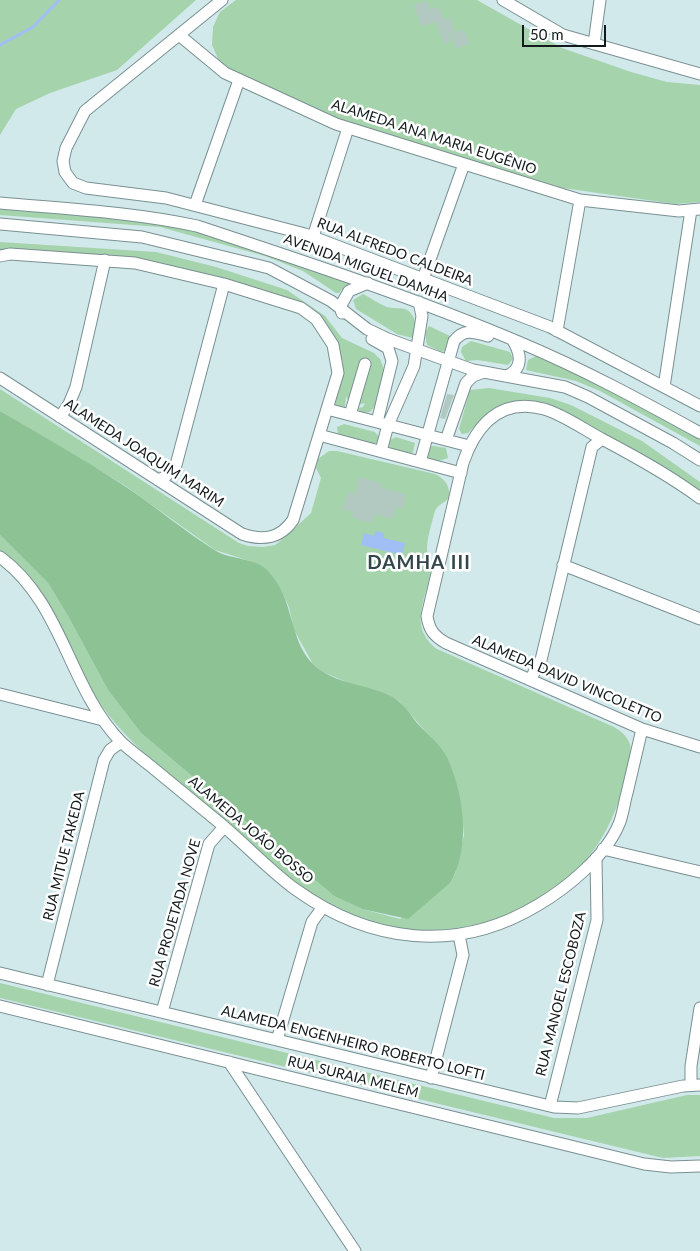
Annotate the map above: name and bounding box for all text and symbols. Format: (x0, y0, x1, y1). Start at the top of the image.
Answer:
scale bar (525, 15, 609, 47)
text: 50 m (530, 25, 564, 43)
street label: ALAMEDA ANA MARIA EUGÊNIO (329, 96, 539, 178)
street label: RUA ALFREDO CALDEIRA (315, 214, 475, 290)
street label: AVENIDA MIGUEL DAMHA (282, 230, 450, 306)
street label: ALAMEDA JOAQUIM MARIM (61, 395, 227, 511)
district label: DAMHA III (366, 552, 472, 574)
street label: ALAMEDA DAVID VINCOLETTO (470, 631, 664, 727)
street label: ALAMEDA JOÃO BOSSO (185, 773, 317, 887)
street label: RUA MITUE TAKEDA (40, 789, 88, 923)
street label: RUA PROJETADA NOVE (146, 837, 204, 989)
street label: RUA MANOEL ESCOBOZA (532, 910, 590, 1078)
street label: ALAMEDA ENGENHEIRO ROBERTO LOFTI (220, 1002, 486, 1084)
street label: RUA SURAIA MELEM (286, 1053, 420, 1101)

